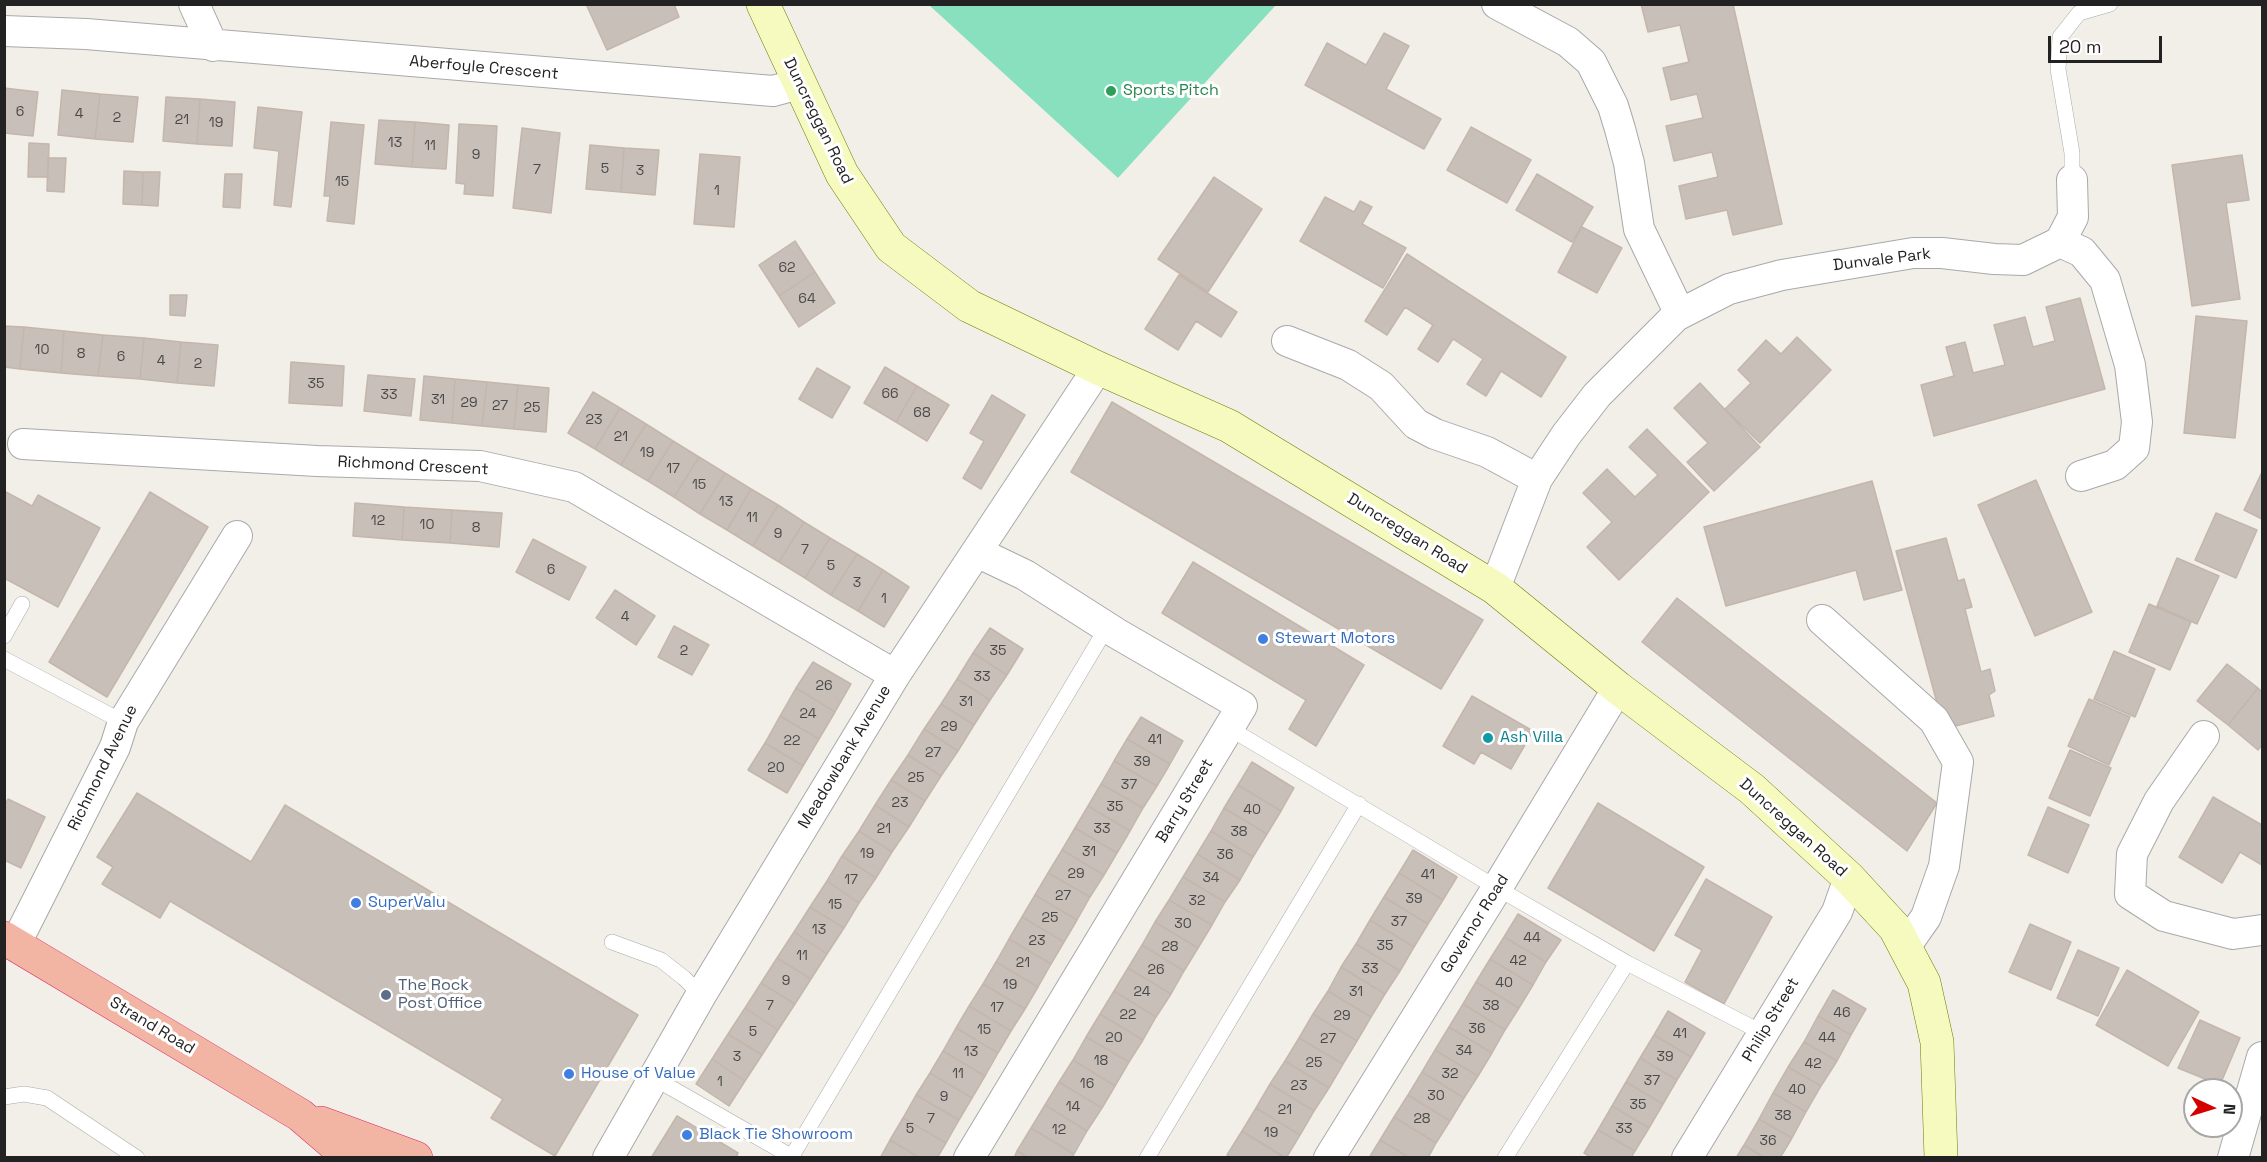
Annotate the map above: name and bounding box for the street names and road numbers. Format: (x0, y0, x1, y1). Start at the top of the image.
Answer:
street label: Aberfoyle Crescent (409, 52, 559, 84)
street label: Duncreggan Road (779, 55, 857, 187)
street label: Dunvale Park (1832, 244, 1932, 276)
street label: Richmond Crescent (337, 452, 489, 480)
street label: Duncreggan Road (1343, 489, 1471, 579)
street label: Meadowbank Avenue (795, 682, 895, 832)
street label: Richmond Avenue (64, 702, 142, 834)
street label: Barry Street (1152, 755, 1218, 847)
street label: Duncreggan Road (1735, 775, 1851, 881)
street label: Governor Road (1437, 871, 1513, 977)
street label: Philip Street (1738, 975, 1804, 1065)
street label: Strand Road (106, 993, 198, 1059)

